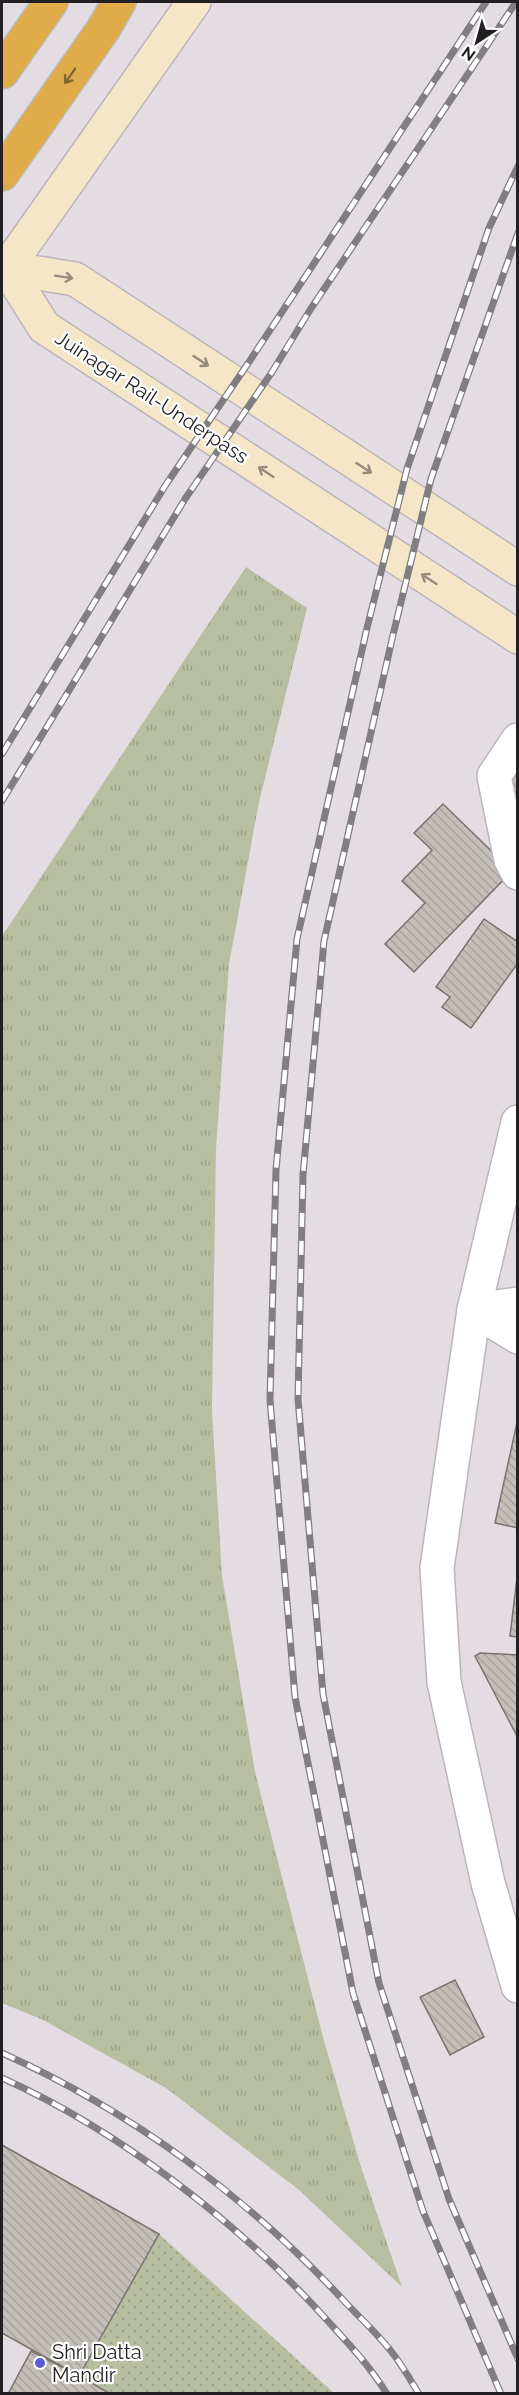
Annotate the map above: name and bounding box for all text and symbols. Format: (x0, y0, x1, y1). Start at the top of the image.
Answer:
north arrow (447, 12, 507, 72)
text: N (458, 42, 479, 65)
one-way arrow (64, 67, 76, 84)
one-way arrow (54, 272, 74, 283)
street label: Juinagar Rail-Underpass (51, 326, 253, 468)
one-way arrow (192, 355, 208, 367)
one-way arrow (355, 462, 372, 474)
one-way arrow (258, 466, 275, 478)
one-way arrow (421, 573, 438, 585)
place label: Shri Datta Mandir (52, 2340, 142, 2387)
marker: Shri Datta Mandir (33, 2356, 47, 2370)

